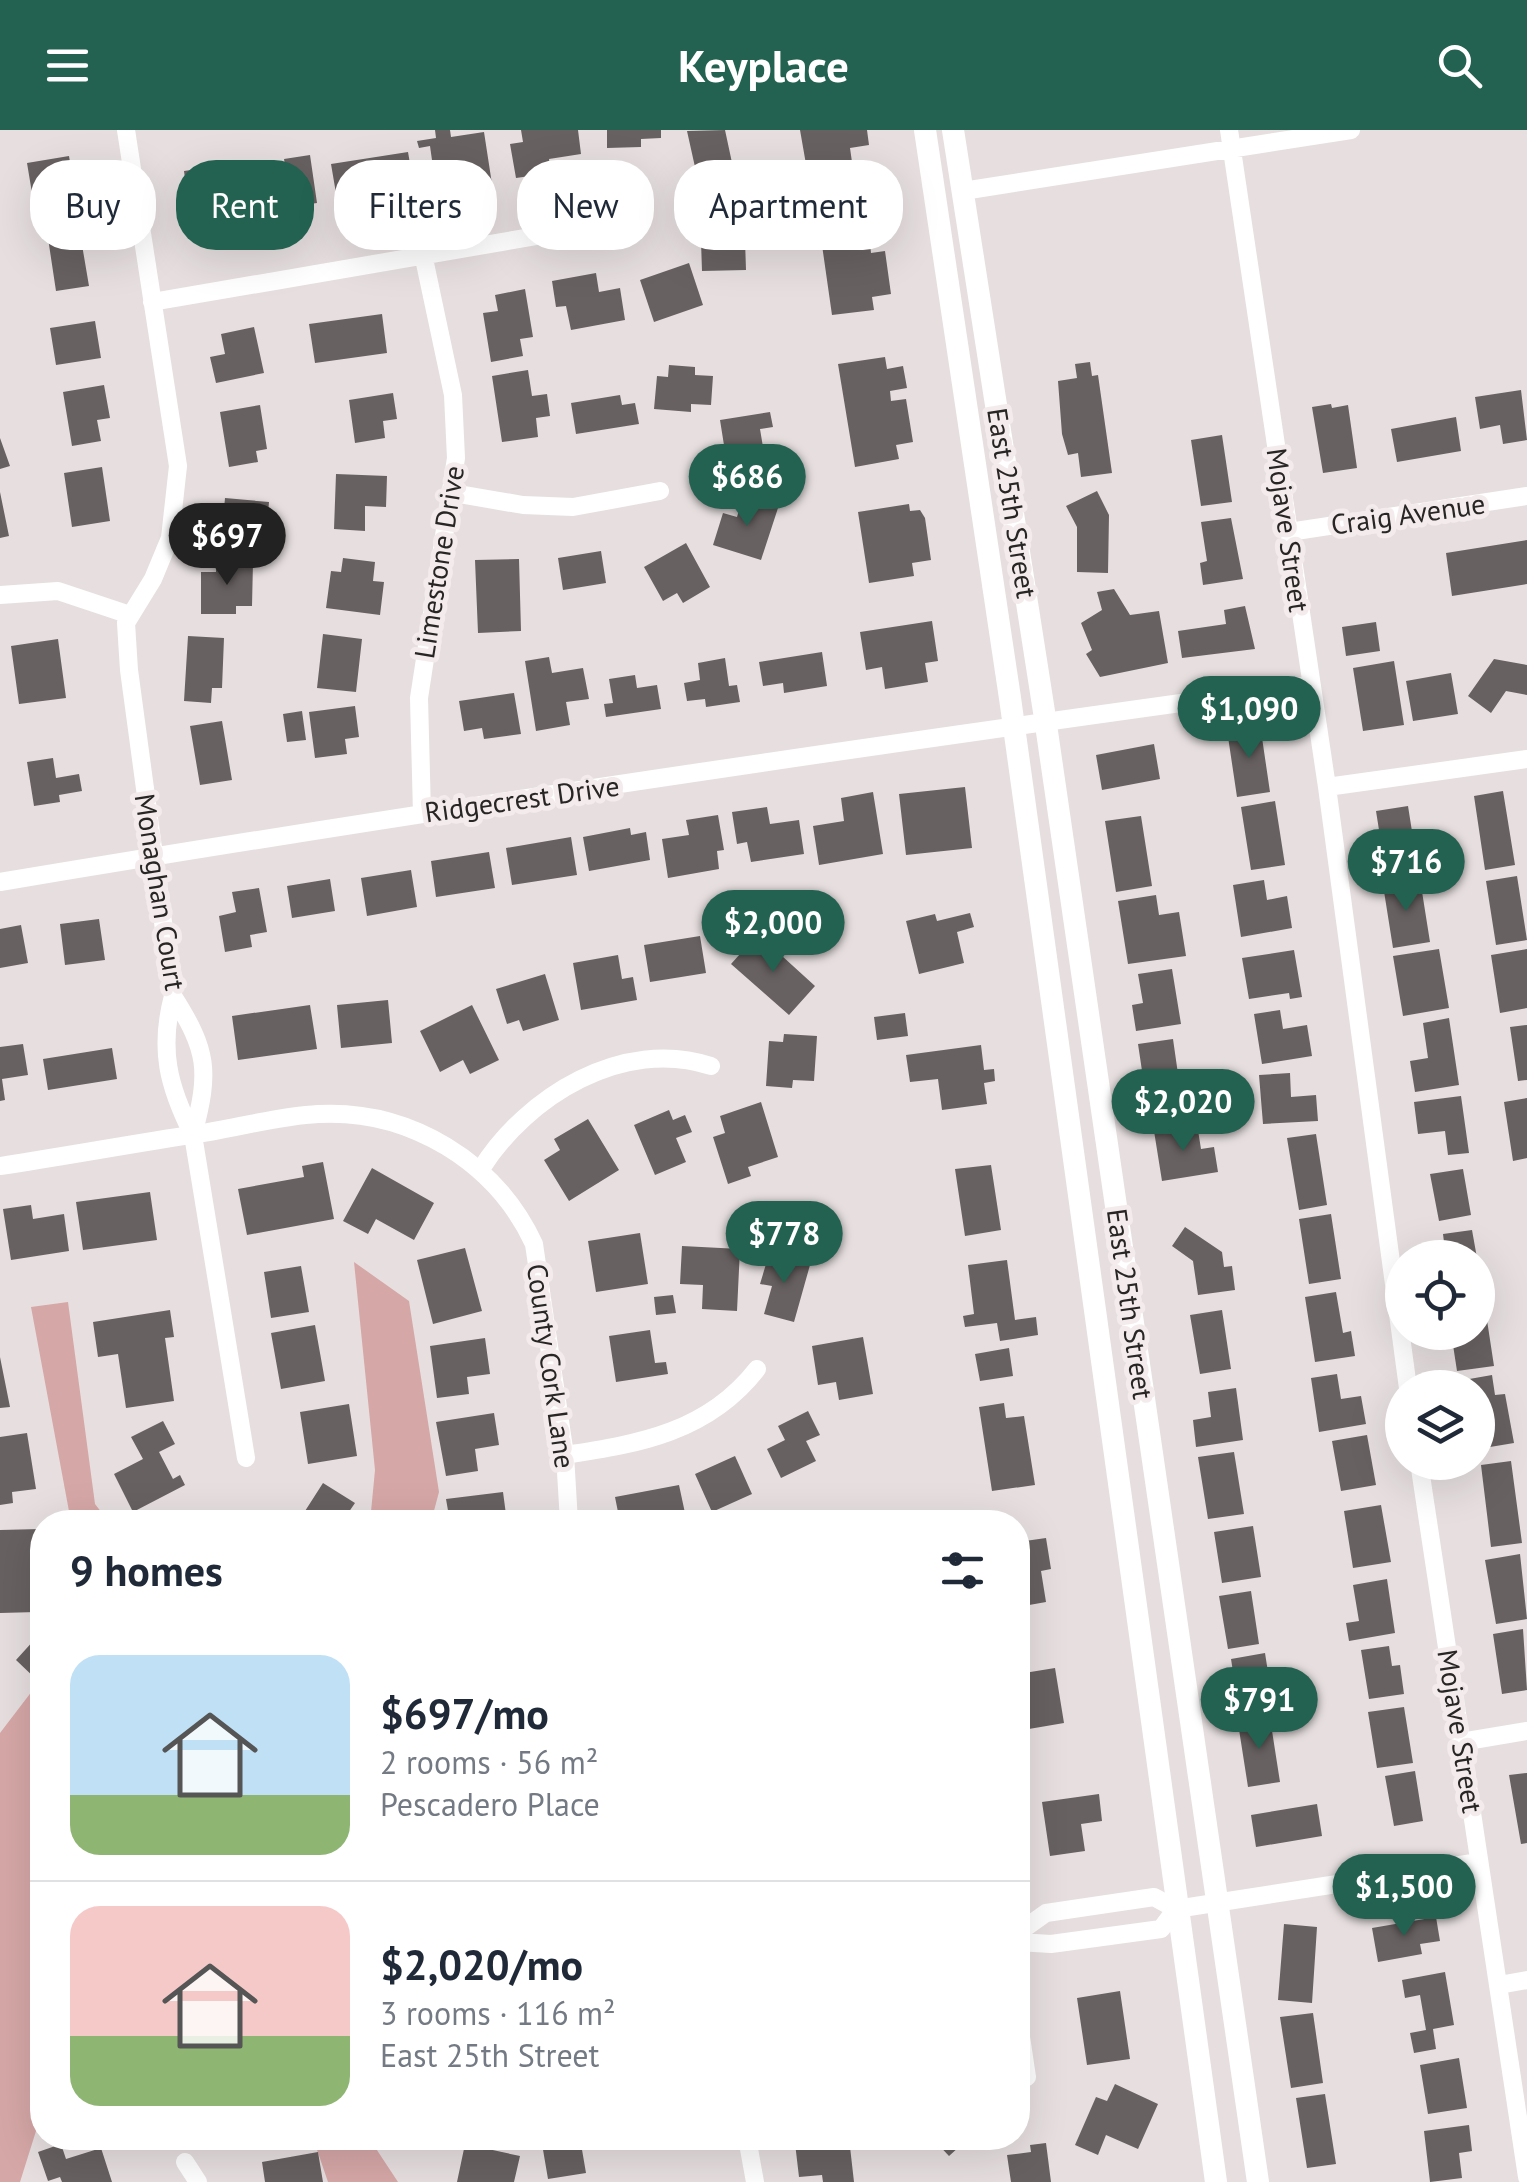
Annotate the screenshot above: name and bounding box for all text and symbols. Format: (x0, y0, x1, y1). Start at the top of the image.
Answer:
text: Keyplace (678, 36, 849, 94)
icon: menu (40, 38, 95, 93)
icon: search (1432, 38, 1487, 93)
chip: Buy (30, 160, 156, 250)
chip: Rent (176, 160, 314, 250)
chip: Filters (334, 160, 497, 250)
chip: New (517, 160, 654, 250)
chip: Apartment (674, 160, 903, 250)
street label: East 25th Street (979, 405, 1046, 601)
pin: $686 (688, 444, 806, 529)
street label: Mojave Street (1259, 446, 1318, 615)
text: $686 (711, 455, 783, 497)
street label: Limestone Drive (405, 463, 472, 661)
street label: Craig Avenue (1328, 484, 1487, 543)
pin: $697 (168, 503, 286, 588)
text: $697 (191, 514, 263, 556)
pin: $1,090 (1168, 676, 1330, 761)
text: $1,090 (1200, 687, 1298, 729)
street label: Ridgecrest Drive (422, 767, 622, 830)
street label: Monaghan Court (127, 791, 194, 993)
pin: $716 (1347, 829, 1465, 914)
text: $716 (1370, 840, 1442, 882)
pin: $2,000 (692, 890, 854, 975)
text: $2,000 (724, 901, 822, 943)
pin: $2,020 (1102, 1069, 1264, 1154)
text: $2,020 (1134, 1080, 1232, 1122)
pin: $778 (725, 1201, 843, 1286)
street label: East 25th Street (1099, 1206, 1162, 1402)
text: $778 (748, 1212, 820, 1254)
map controls (1385, 1240, 1495, 1480)
button: locate (1385, 1240, 1495, 1350)
street label: County Cork Lane (519, 1261, 584, 1471)
button: layers (1385, 1370, 1495, 1480)
text: 9 homes (70, 1543, 223, 1598)
icon: filters (935, 1543, 990, 1598)
street label: Mojave Street (1429, 1647, 1492, 1816)
pin: $791 (1200, 1667, 1318, 1752)
text: $791 (1223, 1678, 1295, 1720)
text: $697/mo (380, 1686, 549, 1741)
icon: home (150, 1695, 270, 1815)
text: 2 rooms · 56 m² (380, 1741, 598, 1783)
text: Pescadero Place (380, 1783, 600, 1825)
pin: $1,500 (1323, 1854, 1485, 1939)
text: $1,500 (1355, 1865, 1453, 1907)
text: $2,020/mo (380, 1937, 583, 1992)
icon: home (150, 1946, 270, 2066)
text: 3 rooms · 116 m² (380, 1992, 616, 2034)
text: East 25th Street (380, 2034, 599, 2076)

